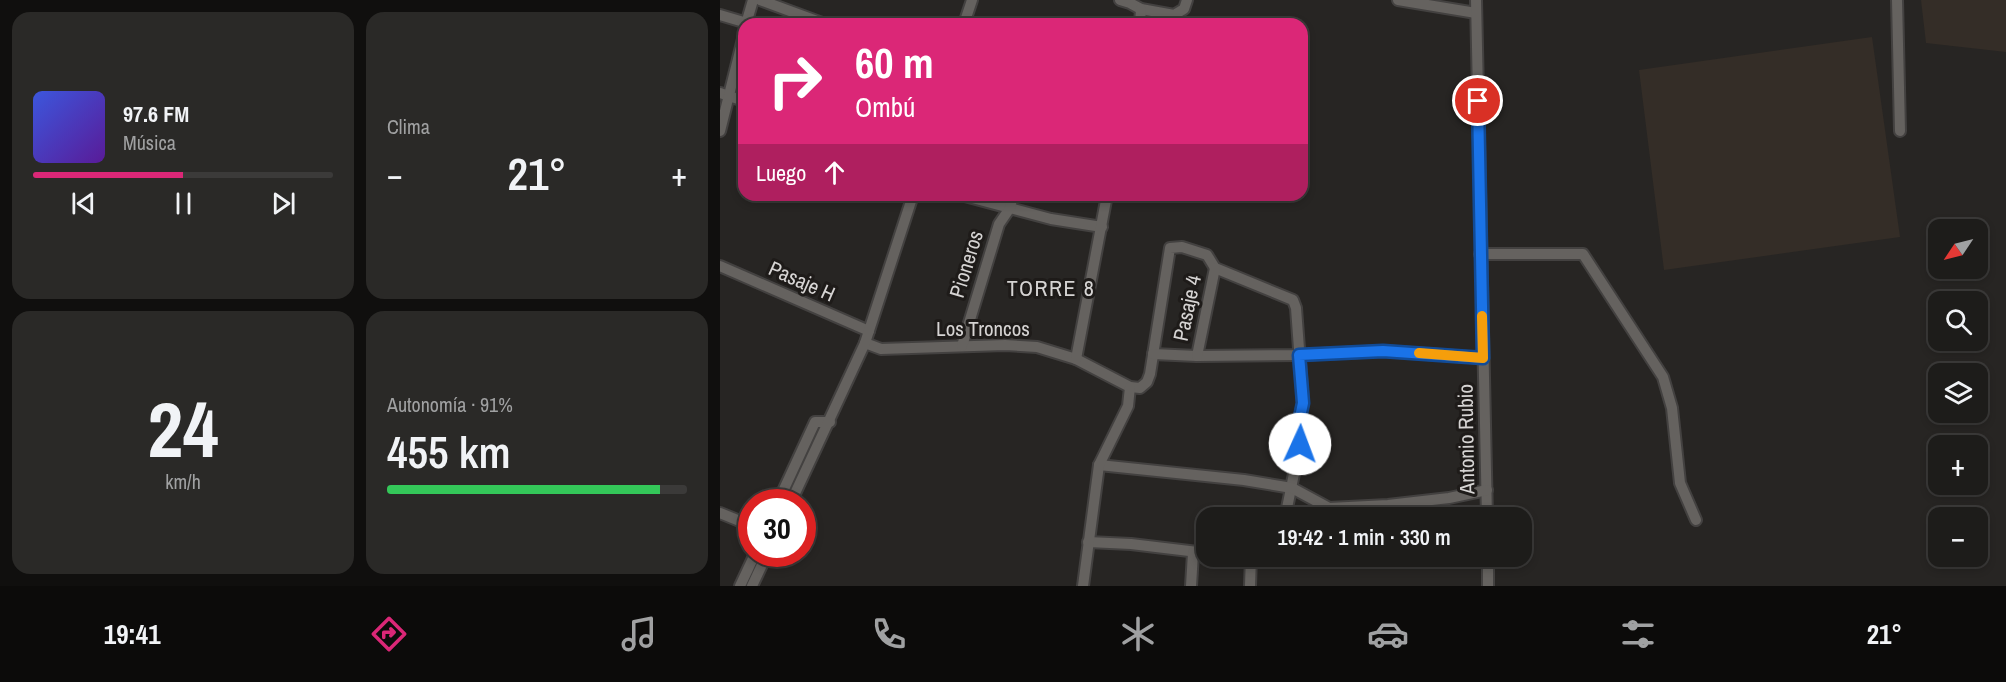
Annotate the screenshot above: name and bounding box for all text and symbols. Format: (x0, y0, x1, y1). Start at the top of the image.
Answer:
text: 60 m (855, 35, 934, 91)
icon: right (756, 42, 834, 120)
pin (1452, 75, 1503, 126)
icon: arrive (1461, 84, 1494, 117)
text: Ombú (855, 89, 915, 125)
text: 97.6 FM (123, 99, 189, 129)
text: Clima (387, 113, 430, 140)
text: Música (123, 129, 176, 156)
text: 21° (507, 143, 567, 204)
text: − (387, 152, 403, 196)
text: + (671, 152, 687, 196)
icon: ahead (818, 156, 851, 189)
text: Luego (756, 158, 806, 188)
icon: previous (67, 187, 100, 220)
icon: pause (167, 187, 200, 220)
icon: next (267, 187, 300, 220)
north arrow (1928, 219, 1988, 279)
map controls (1928, 219, 1988, 567)
street label: Pioneros (942, 227, 990, 301)
street label: Pasaje H (764, 254, 840, 308)
street label: Pasaje 4 (1166, 272, 1208, 344)
district label: TORRE 8 (1007, 273, 1095, 303)
button: search (1928, 291, 1988, 351)
street label: Los Troncos (936, 314, 1030, 343)
button: layers (1928, 363, 1988, 423)
text: 24 (147, 376, 219, 481)
street label: Antonio Rubio (1451, 384, 1481, 495)
text: Autonomía · 91% (387, 391, 513, 418)
position arrow (1268, 412, 1332, 476)
text: 455 km (387, 421, 511, 482)
button: + (1928, 435, 1988, 495)
text: km/h (165, 468, 201, 495)
speed limit sign: 30 (738, 489, 816, 567)
button: − (1928, 507, 1988, 567)
text: 19:42 · 1 min · 330 m (1277, 522, 1451, 552)
icon: directions (368, 613, 410, 655)
icon: music (618, 613, 660, 655)
icon: phone (868, 613, 910, 655)
icon: climate (1117, 613, 1159, 655)
icon: car (1367, 613, 1409, 655)
icon: filters (1617, 613, 1659, 655)
text: 19:41 (104, 616, 160, 652)
text: 21° (1867, 616, 1902, 652)

